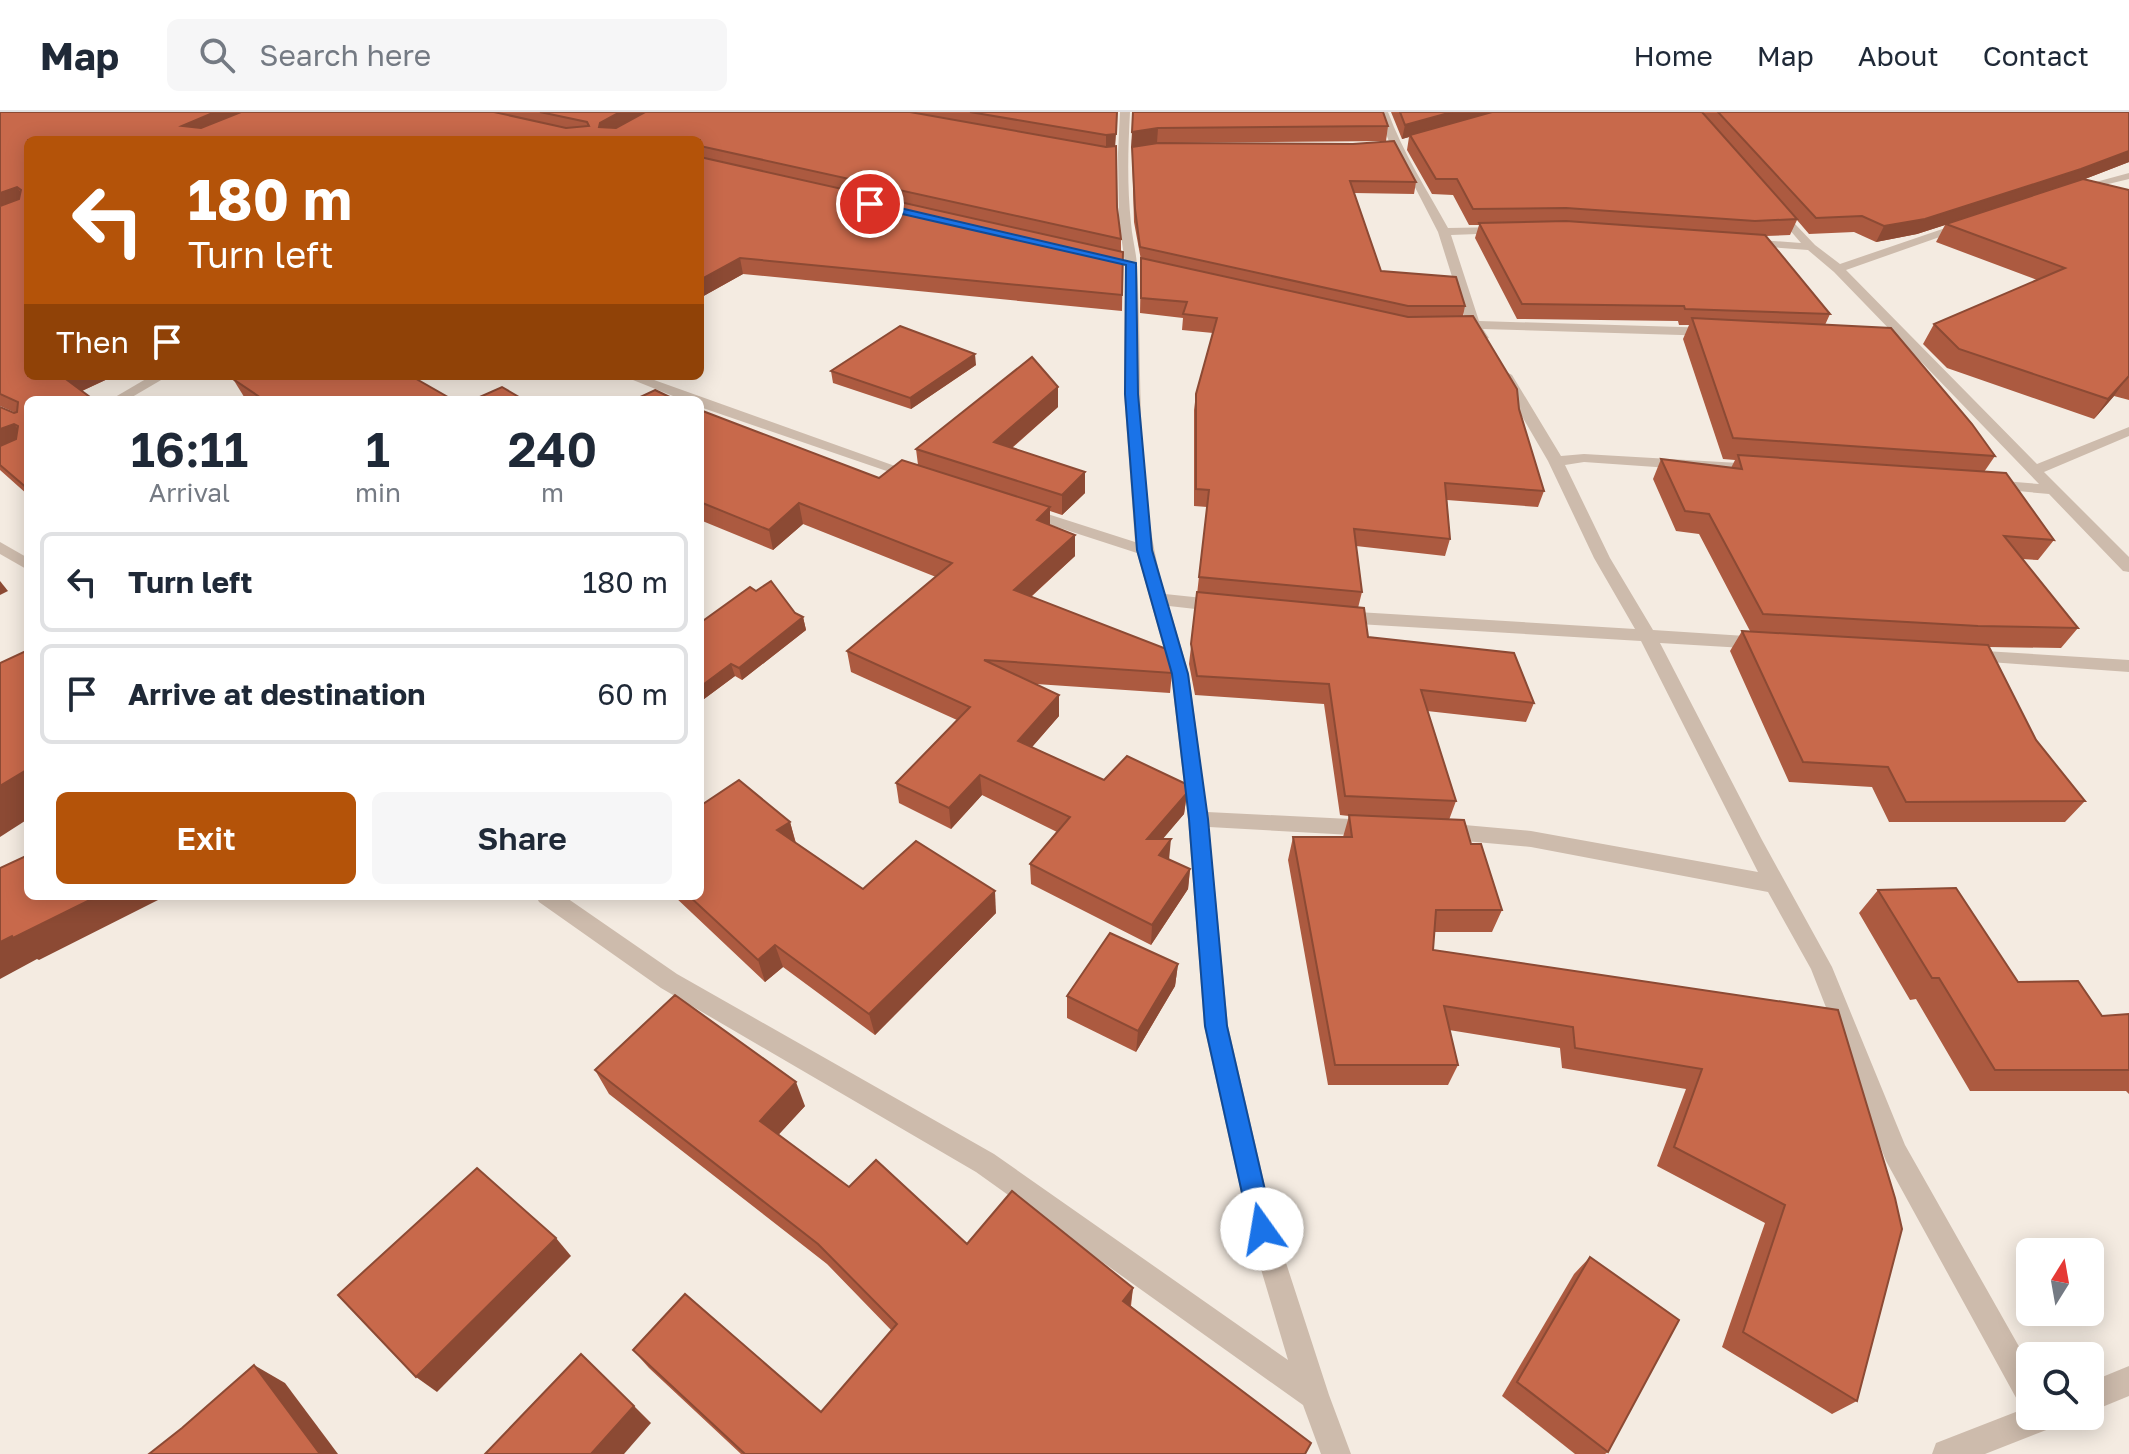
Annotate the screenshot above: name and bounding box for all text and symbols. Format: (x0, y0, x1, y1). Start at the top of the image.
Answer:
search box (167, 19, 727, 91)
text: Map (40, 33, 119, 78)
icon: search (195, 33, 239, 77)
text: Search here (259, 37, 431, 73)
text: Home (1634, 39, 1713, 72)
text: Map (1757, 39, 1814, 72)
text: About (1858, 39, 1939, 72)
text: Contact (1983, 39, 2089, 72)
text: 180 m (188, 165, 352, 232)
icon: left (56, 168, 160, 272)
pin (836, 170, 904, 238)
icon: arrive (848, 182, 892, 226)
text: Turn left (188, 233, 334, 276)
icon: arrive (145, 320, 189, 364)
text: Then (56, 324, 129, 360)
text: 16:11 (131, 420, 248, 478)
text: 1 (366, 420, 390, 478)
text: 240 (508, 420, 597, 478)
text: Arrival (149, 477, 230, 508)
text: min (355, 477, 401, 508)
text: m (541, 477, 564, 508)
icon: left (60, 560, 104, 604)
text: Turn left (128, 564, 253, 600)
text: 180 m (583, 564, 668, 600)
icon: arrive (60, 672, 104, 716)
text: Arrive at destination (128, 676, 425, 712)
text: 60 m (597, 676, 668, 712)
button: Exit (56, 792, 356, 884)
button: Share (372, 792, 672, 884)
position arrow (1220, 1187, 1304, 1271)
north arrow (2016, 1238, 2104, 1326)
map controls (2016, 1238, 2104, 1430)
button: search (2016, 1342, 2104, 1430)

